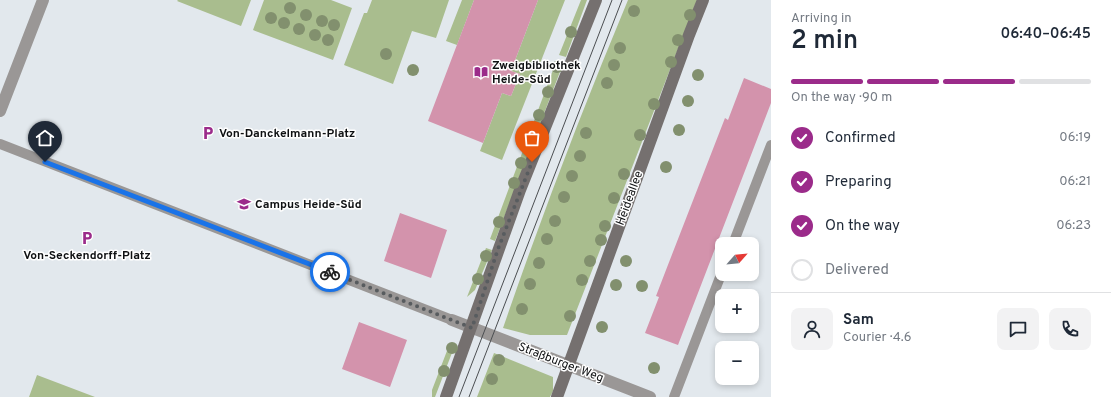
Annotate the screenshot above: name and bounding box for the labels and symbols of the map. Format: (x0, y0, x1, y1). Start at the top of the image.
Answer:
place label: Zweigbibliothek Heide-Süd (492, 58, 581, 88)
library icon: Zweigbibliothek Heide-Süd (473, 64, 489, 80)
pin (28, 121, 62, 162)
pin (515, 121, 549, 162)
parking icon: Von-Danckelmann-Platz (200, 125, 216, 141)
place label: Von-Danckelmann-Platz (219, 126, 355, 142)
street label: Heideallee (613, 169, 647, 228)
school or university icon: Campus Heide-Süd (236, 196, 252, 212)
place label: Campus Heide-Süd (255, 197, 362, 213)
parking icon: Von-Seckendorff-Platz (79, 230, 95, 246)
north arrow (715, 237, 759, 281)
place label: Von-Seckendorff-Platz (23, 248, 151, 264)
courier (310, 252, 350, 292)
street label: Straßburger Weg (516, 339, 606, 387)

